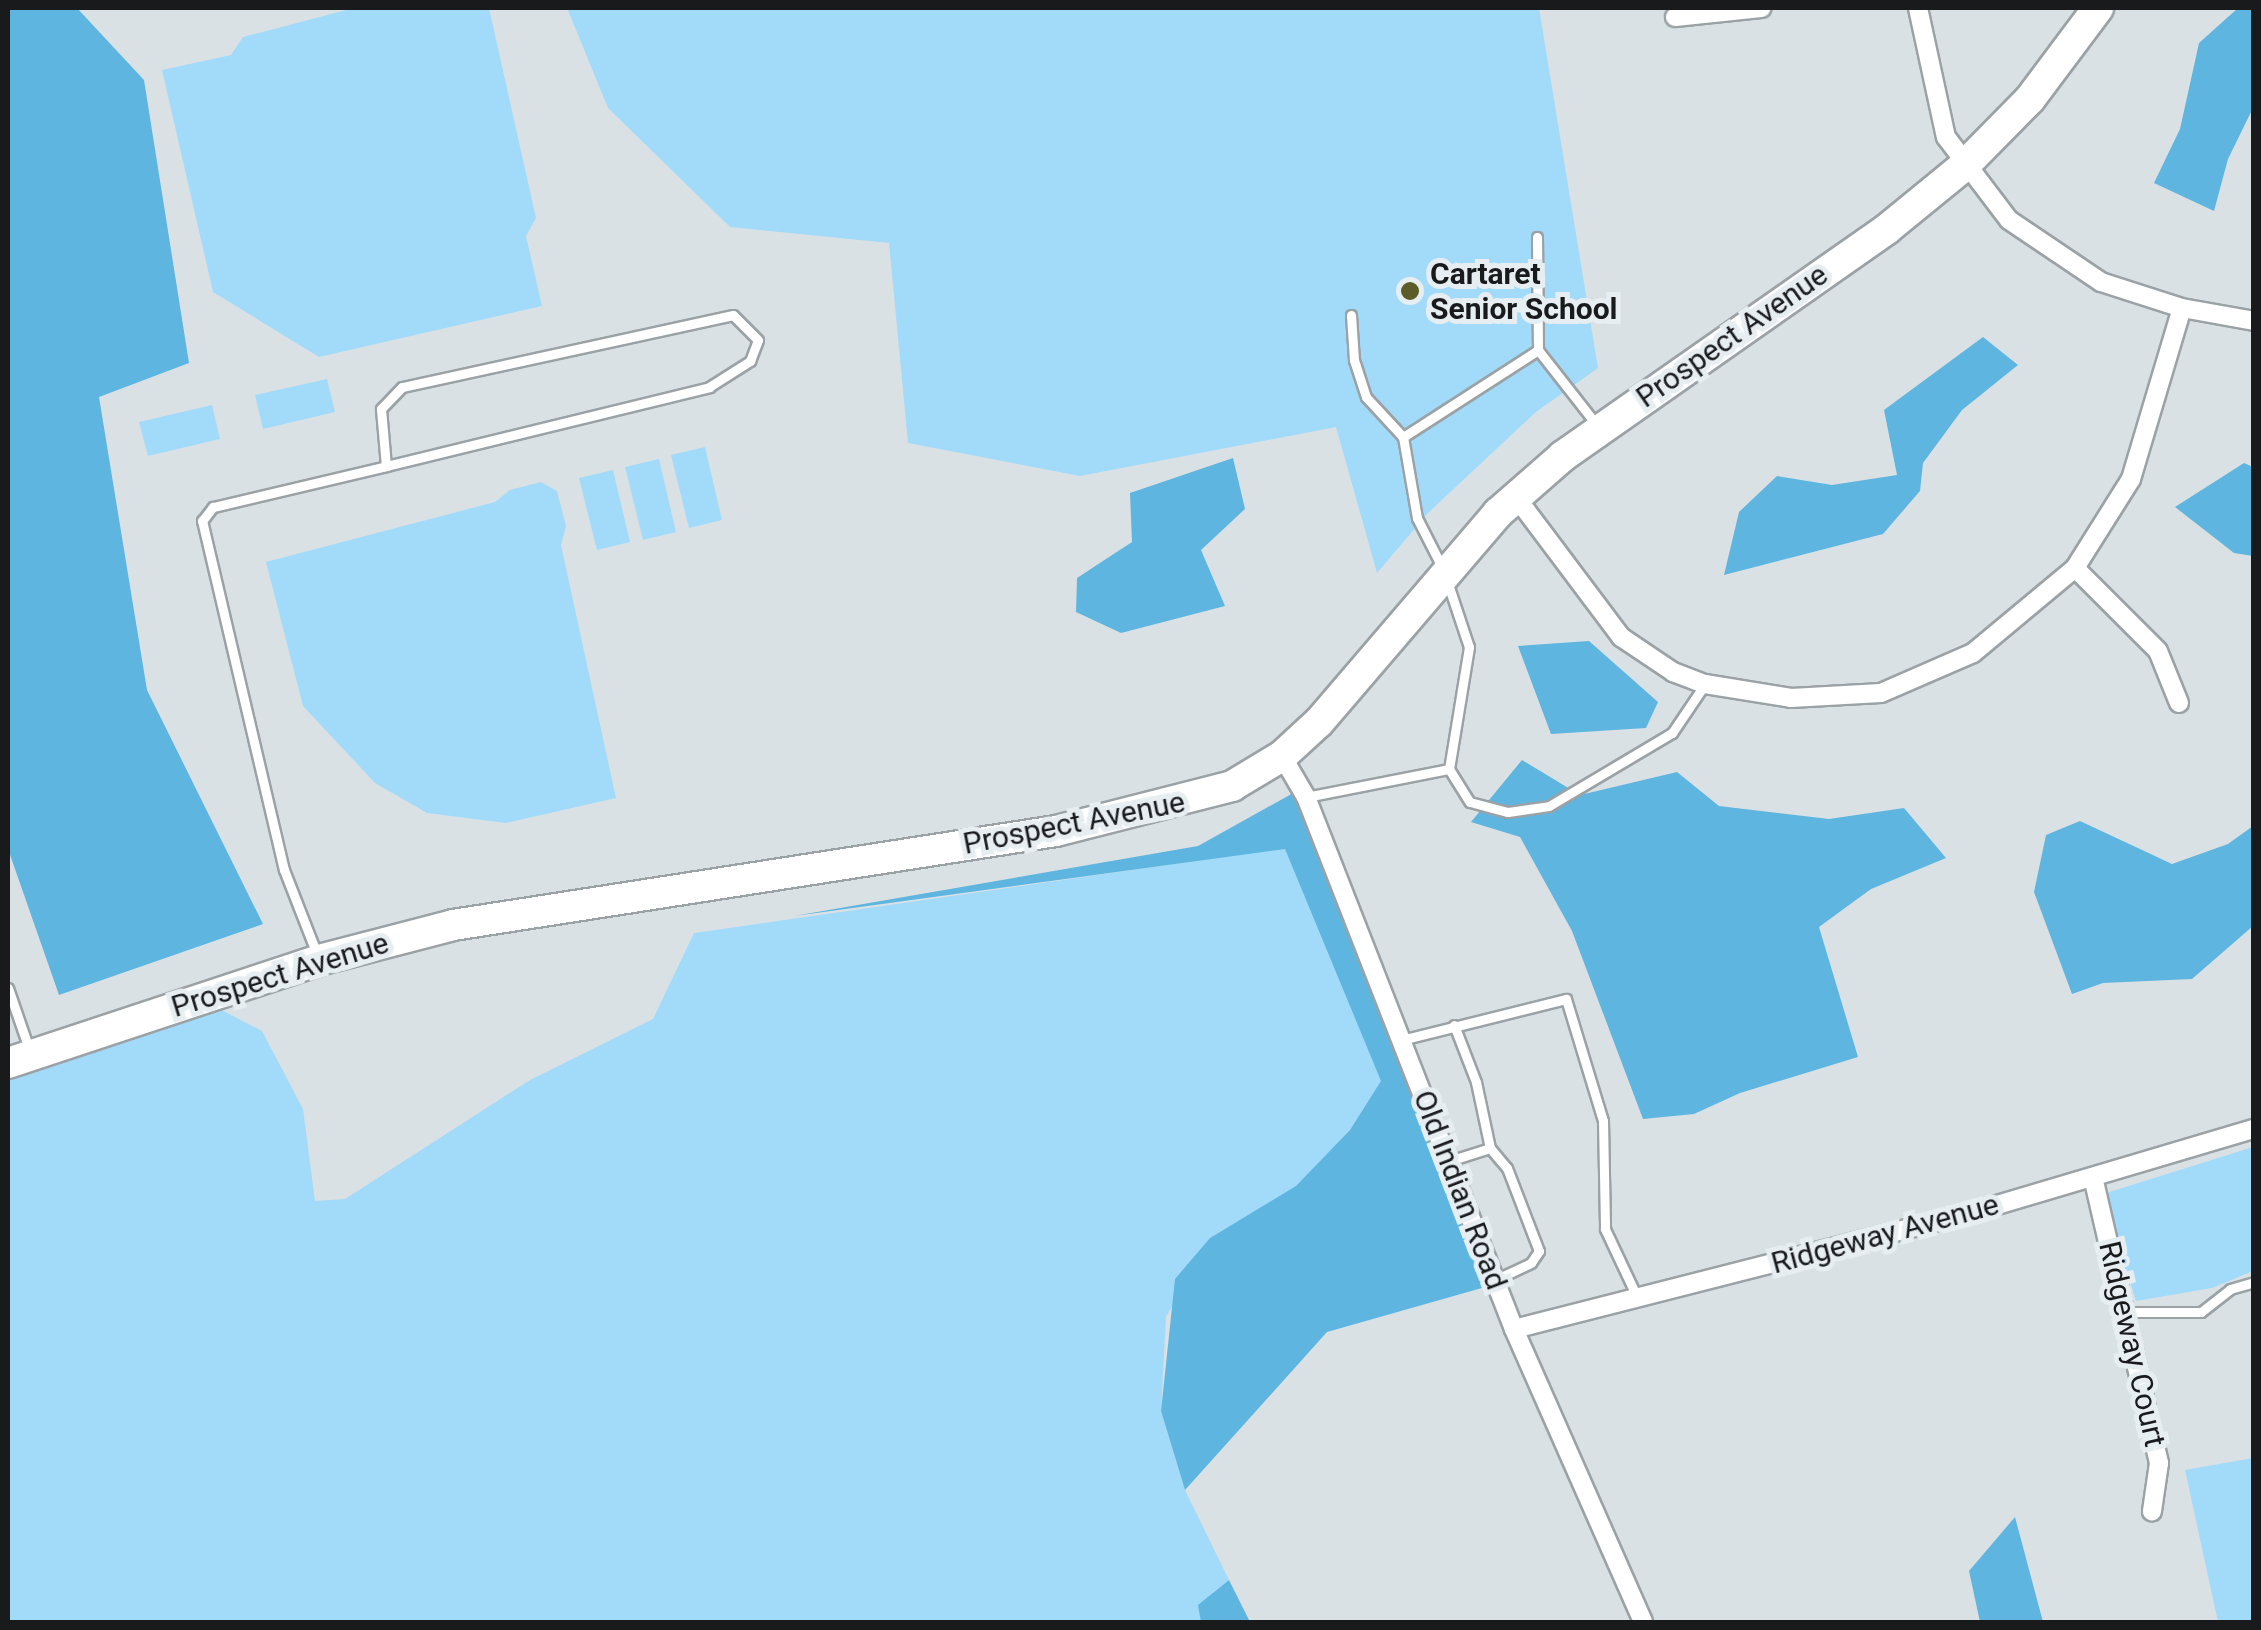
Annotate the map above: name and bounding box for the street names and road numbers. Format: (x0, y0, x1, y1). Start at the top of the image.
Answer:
street label: Prospect Avenue (1629, 257, 1835, 415)
street label: Prospect Avenue (960, 784, 1188, 862)
street label: Prospect Avenue (167, 925, 393, 1025)
street label: Old Indian Road (1405, 1085, 1515, 1295)
street label: Ridgeway Avenue (1767, 1186, 2003, 1282)
street label: Ridgeway Court (2091, 1238, 2173, 1450)

